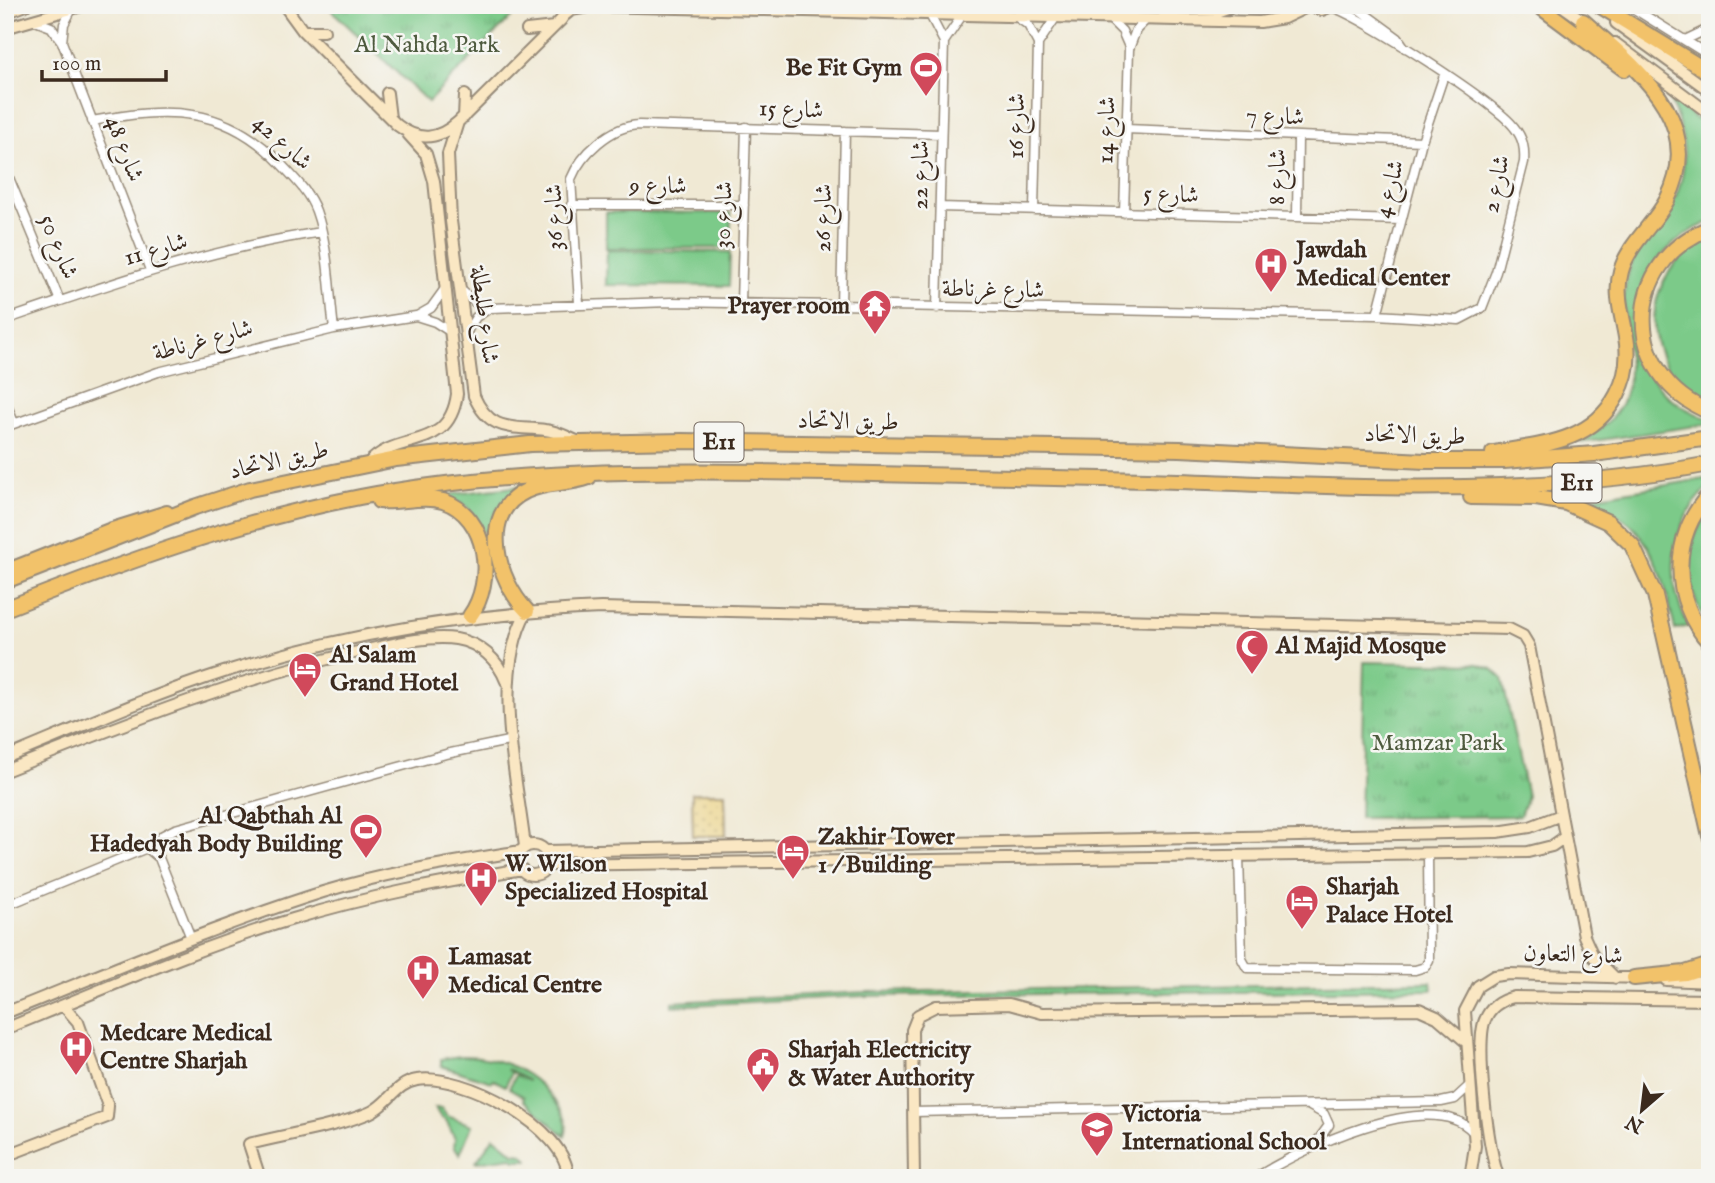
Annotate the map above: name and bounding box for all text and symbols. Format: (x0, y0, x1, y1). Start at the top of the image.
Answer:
park label: Al Nahda Park (353, 30, 500, 61)
scale bar (42, 38, 166, 82)
sports icon: Be Fit Gym (907, 49, 945, 98)
text: 100 m (52, 51, 101, 78)
place label: Be Fit Gym (785, 53, 902, 84)
street label: شارع 15 (758, 93, 824, 130)
street label: شارع 16 (1001, 93, 1036, 159)
street label: شارع 14 (1090, 96, 1127, 164)
street label: شارع 7 (1245, 100, 1305, 137)
street label: شارع 42 (244, 108, 318, 180)
street label: شارع 48 (95, 112, 151, 187)
street label: شارع 22 (905, 140, 940, 210)
street label: شارع 8 (1262, 149, 1297, 205)
street label: شارع 2 (1476, 152, 1521, 216)
street label: شارع 4 (1367, 157, 1415, 222)
street label: شارع 9 (628, 171, 687, 205)
street label: شارع 5 (1143, 179, 1199, 214)
street label: شارع 30 (707, 181, 744, 249)
street label: شارع 36 (539, 184, 574, 250)
street label: شارع 26 (808, 184, 843, 252)
street label: شارع 50 (28, 210, 85, 285)
street label: شارع 11 (121, 226, 192, 277)
place label: Jawdah Medical Center (1293, 235, 1450, 294)
hospital icon: Jawdah Medical Center (1252, 245, 1290, 294)
street label: شارع طليطلة (460, 263, 505, 366)
street label: شارع غرناطة (941, 274, 1044, 309)
temple icon: Prayer room (856, 287, 894, 336)
place label: Prayer room (727, 291, 850, 322)
street label: شارع غرناطة (149, 313, 257, 372)
street label: طريق الاتحاد (797, 406, 899, 438)
street label: طريق الاتحاد (1364, 419, 1466, 453)
road number: E11 (694, 422, 744, 462)
street label: طريق الاتحاد (226, 434, 332, 488)
road number: E11 (1552, 463, 1602, 503)
mosque icon: Al Majid Mosque (1233, 627, 1271, 676)
place label: Al Majid Mosque (1275, 631, 1446, 662)
place label: Al Salam Grand Hotel (329, 640, 459, 699)
hotel icon: Al Salam Grand Hotel (286, 650, 324, 699)
park label: Mamzar Park (1372, 728, 1504, 759)
place label: Al Qabthah Al Hadedyah Body Building (90, 801, 343, 860)
sports icon: Al Qabthah Al Hadedyah Body Building (347, 811, 385, 860)
place label: Zakhir Tower 1 / Building (818, 822, 955, 881)
hotel icon: Zakhir Tower 1 / Building (774, 832, 812, 881)
place label: W. Wilson Specialized Hospital (504, 849, 708, 908)
hospital icon: W. Wilson Specialized Hospital (462, 859, 500, 908)
place label: Sharjah Palace Hotel (1326, 872, 1453, 931)
hotel icon: Sharjah Palace Hotel (1283, 882, 1321, 931)
street label: شارع التعاون (1522, 938, 1623, 975)
place label: Lamasat Medical Centre (448, 942, 602, 1001)
hospital icon: Lamasat Medical Centre (404, 952, 442, 1001)
place label: Medcare Medical Centre Sharjah (100, 1018, 272, 1077)
hospital icon: Medcare Medical Centre Sharjah (57, 1028, 95, 1077)
place label: Sharjah Electricity & Water Authority (788, 1035, 975, 1094)
public building icon: Sharjah Electricity & Water Authority (744, 1045, 782, 1094)
north arrow (1606, 1074, 1676, 1144)
place label: Victoria International School (1121, 1099, 1327, 1158)
school or university icon: Victoria International School (1078, 1109, 1116, 1158)
text: N (1622, 1109, 1649, 1138)

